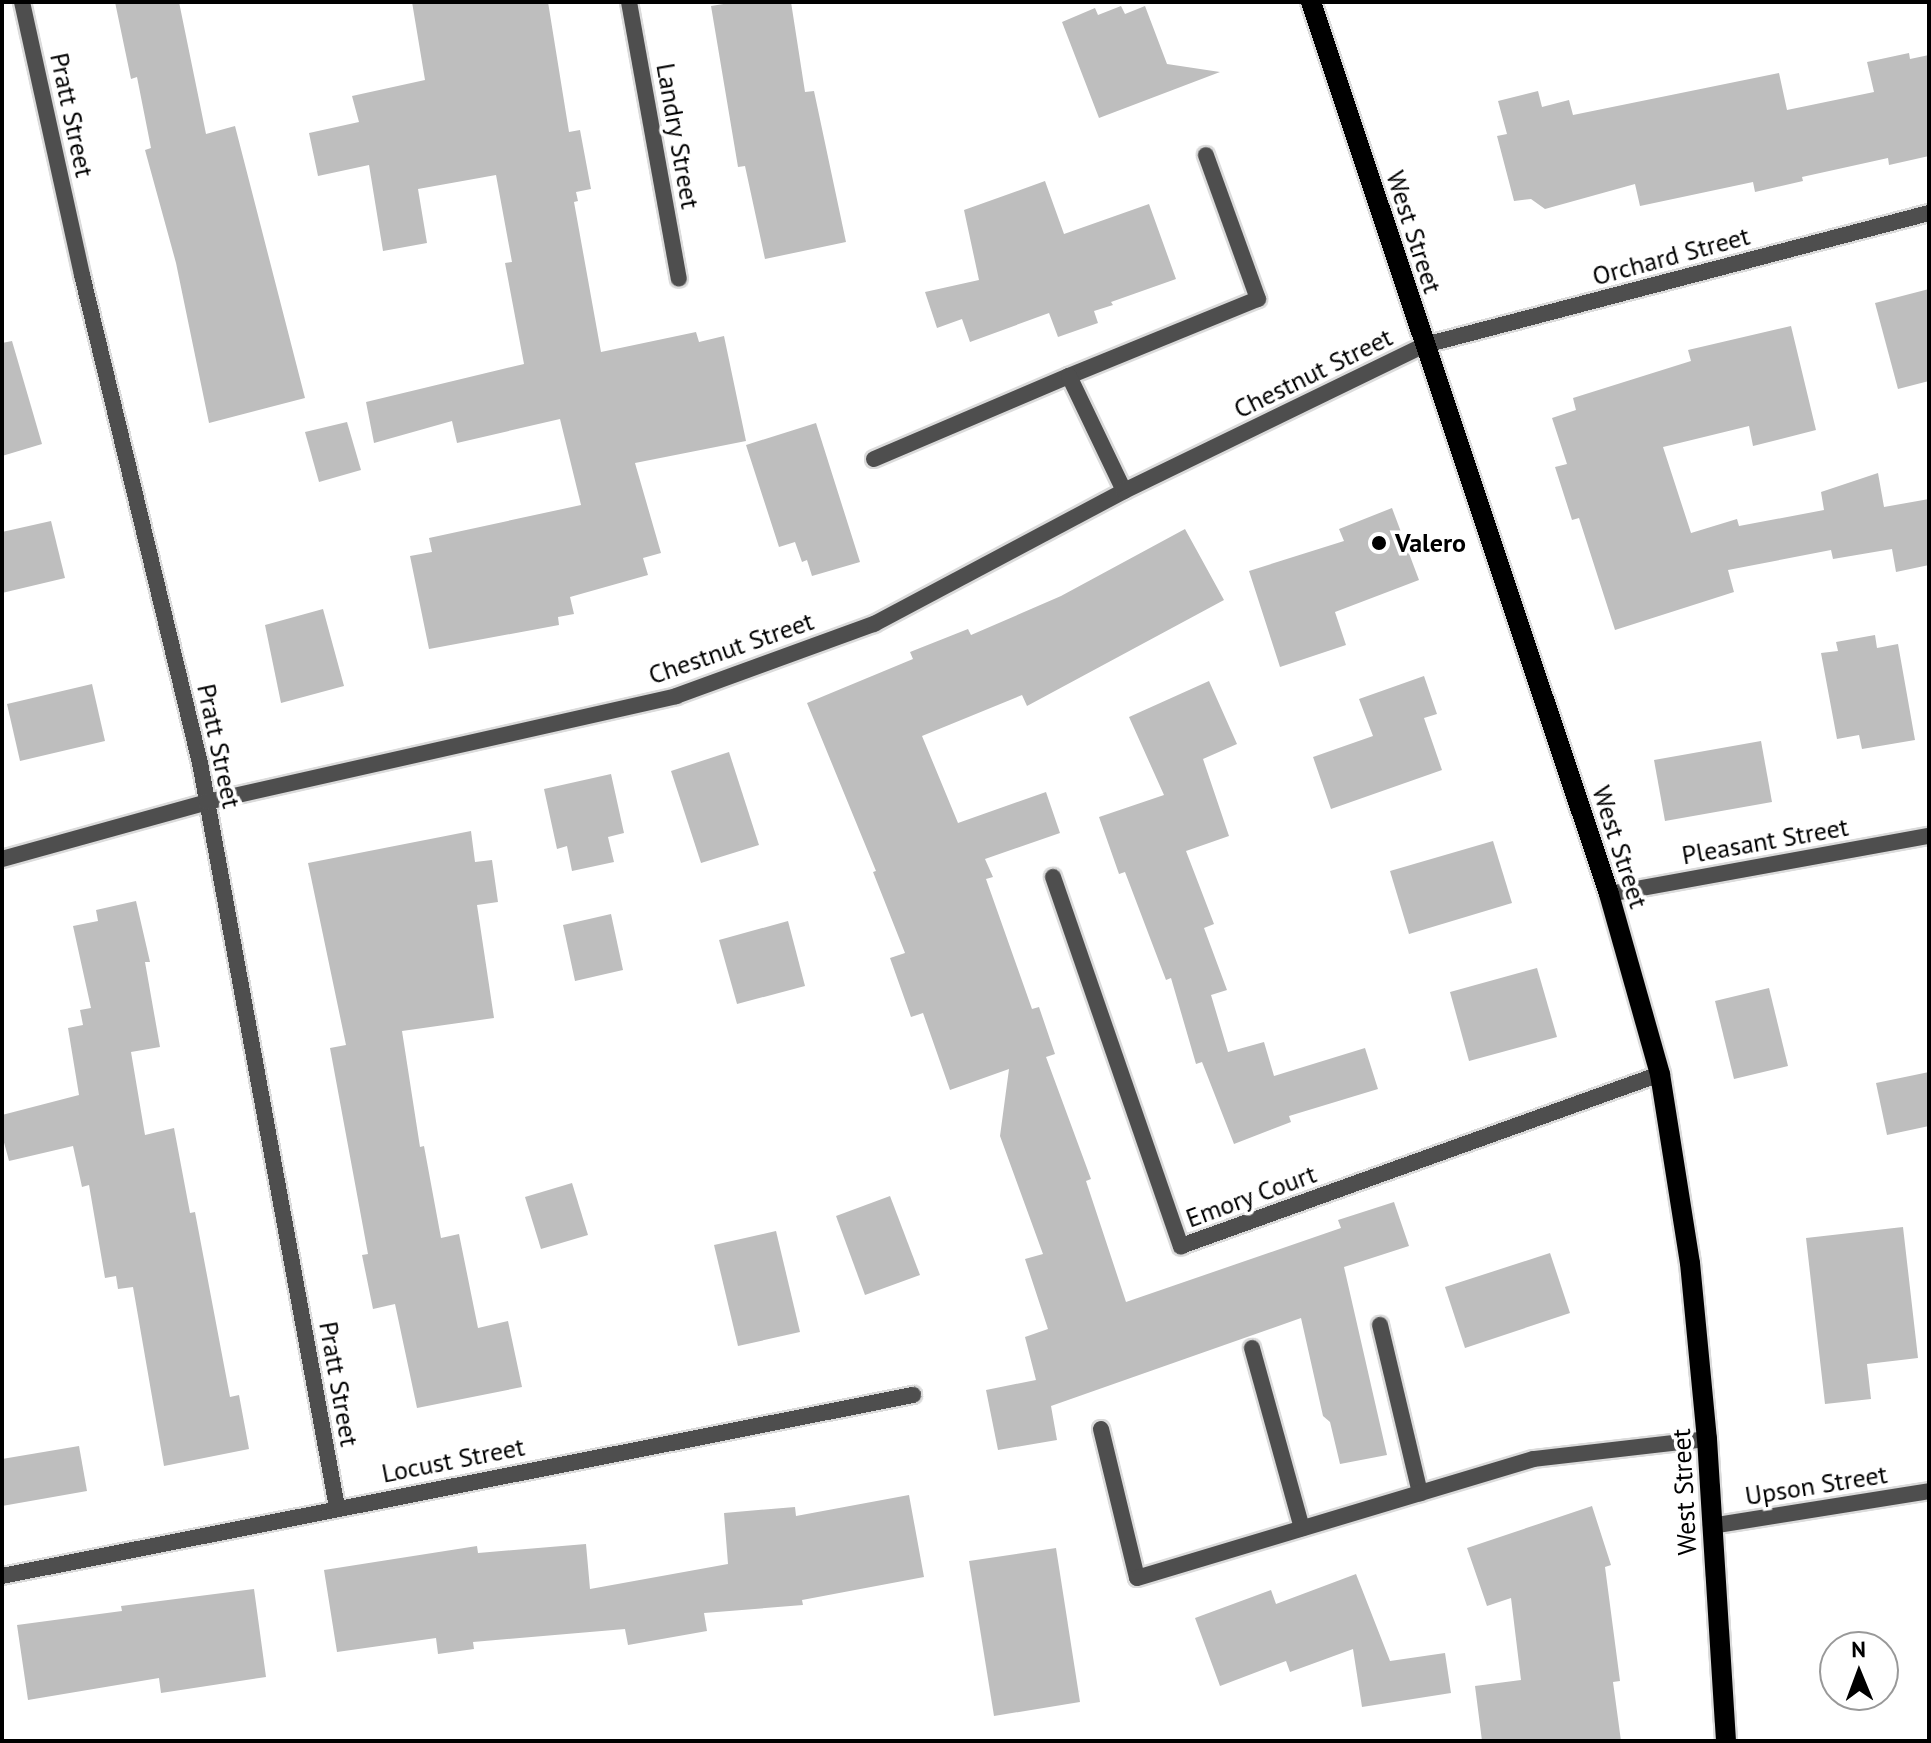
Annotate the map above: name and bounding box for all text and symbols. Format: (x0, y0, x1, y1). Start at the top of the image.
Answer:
street label: Pratt Street (44, 50, 100, 180)
street label: Landry Street (650, 60, 706, 212)
street label: West Street (1380, 167, 1448, 297)
street label: Orchard Street (1589, 220, 1753, 292)
street label: Chestnut Street (1229, 321, 1397, 425)
place label: Valero (1395, 527, 1466, 559)
marker: Valero (1370, 534, 1388, 552)
street label: Chestnut Street (644, 605, 818, 691)
street label: Pratt Street (191, 681, 247, 811)
street label: West Street (1586, 782, 1654, 912)
street label: Pleasant Street (1679, 811, 1851, 871)
street label: Emory Court (1181, 1158, 1321, 1234)
street label: Pratt Street (313, 1319, 365, 1449)
street label: West Street (1665, 1428, 1703, 1556)
street label: Locust Street (379, 1431, 527, 1489)
street label: Upson Street (1743, 1458, 1889, 1512)
north arrow (1819, 1631, 1899, 1711)
text: N (1851, 1635, 1866, 1663)

